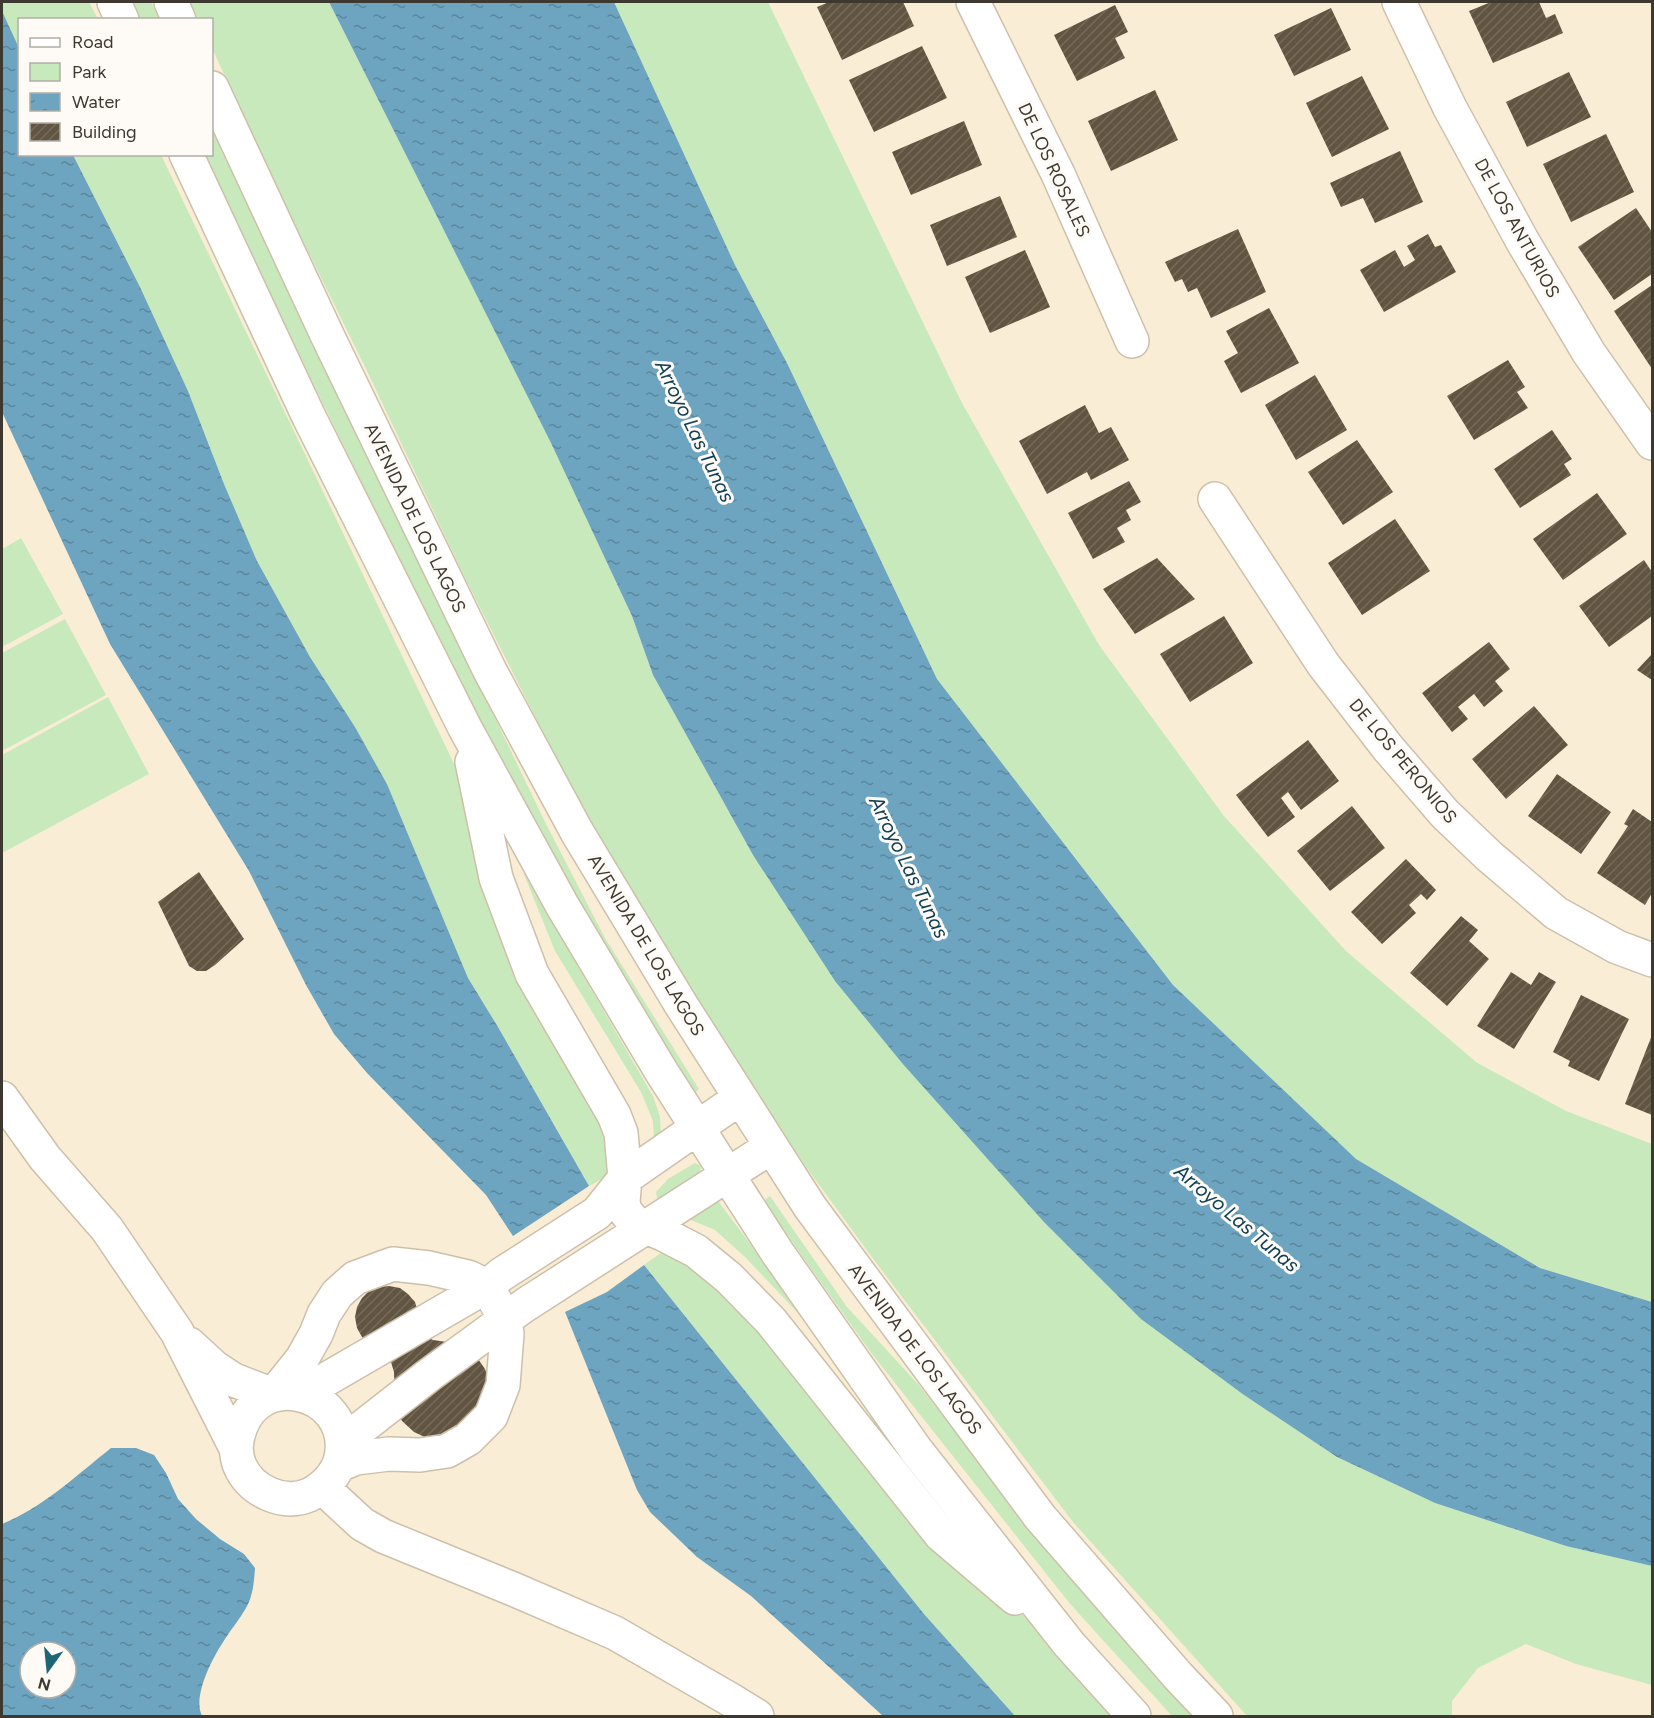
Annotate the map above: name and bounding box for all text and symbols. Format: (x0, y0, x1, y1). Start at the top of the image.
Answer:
legend (18, 18, 213, 156)
text: Road (72, 31, 113, 53)
text: Park (72, 61, 107, 83)
text: Water (72, 91, 120, 113)
street label: DE LOS ROSALES (1013, 99, 1095, 241)
text: Building (72, 121, 137, 143)
street label: DE LOS ANTURIOS (1470, 154, 1564, 302)
water label: Arroyo Las Tunas (650, 355, 740, 507)
street label: AVENIDA DE LOS LAGOS (359, 420, 471, 616)
street label: DE LOS PERONIOS (1344, 694, 1462, 828)
water label: Arroyo Las Tunas (864, 791, 954, 943)
street label: AVENIDA DE LOS LAGOS (583, 850, 709, 1040)
water label: Arroyo Las Tunas (1169, 1158, 1305, 1278)
street label: AVENIDA DE LOS LAGOS (844, 1259, 986, 1439)
north arrow (18, 1640, 78, 1700)
text: N (36, 1673, 53, 1695)

